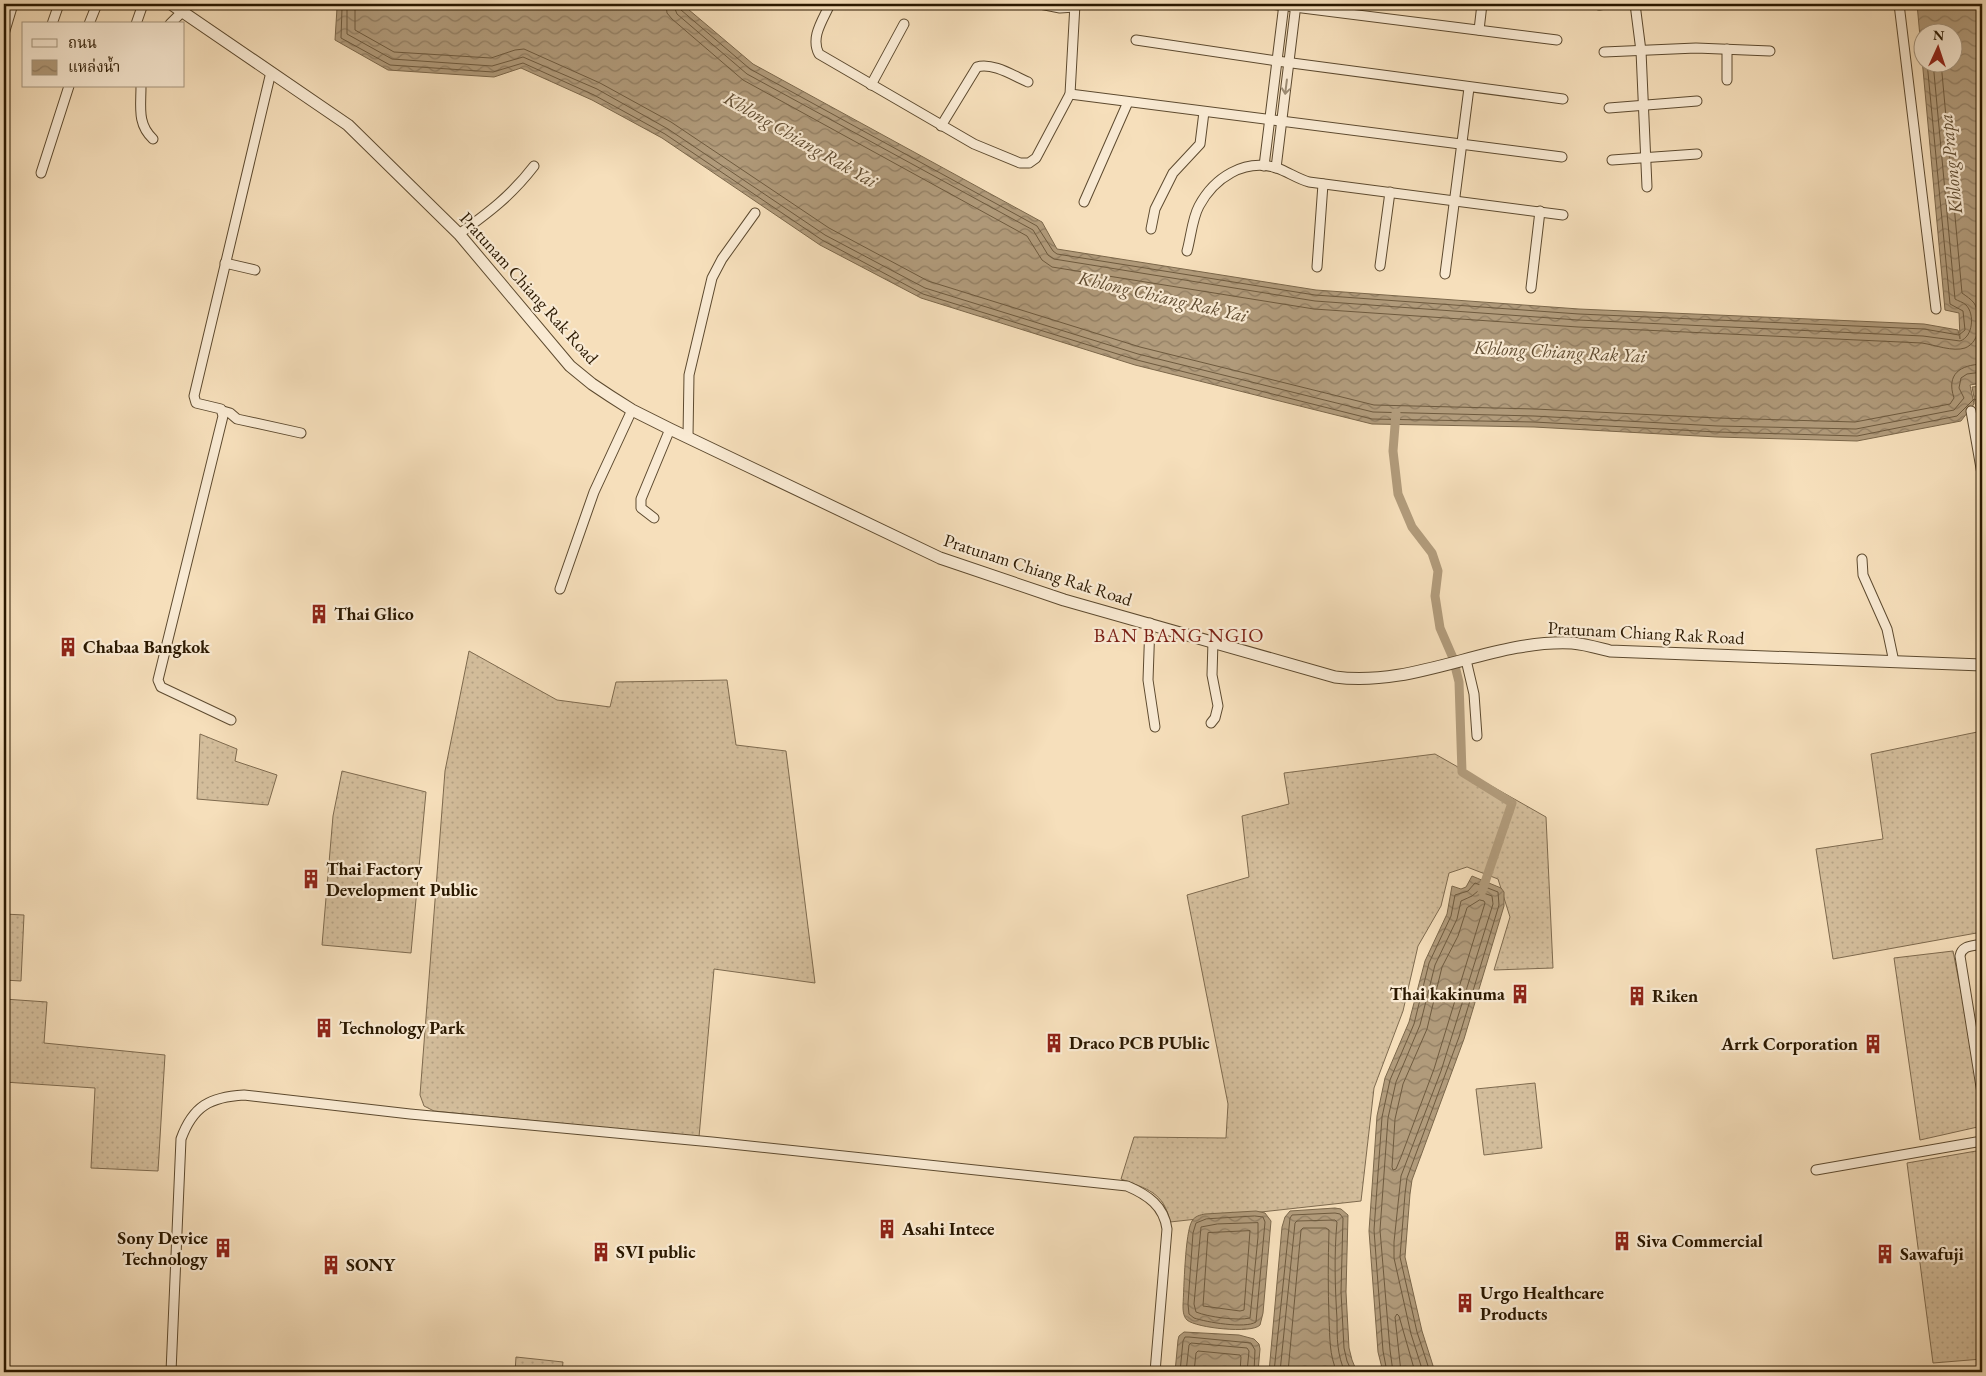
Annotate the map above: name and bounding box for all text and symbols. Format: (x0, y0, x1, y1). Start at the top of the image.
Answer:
legend (22, 22, 185, 88)
north arrow (1914, 22, 1964, 72)
text: N (1933, 26, 1945, 44)
text: ถนน (68, 33, 97, 52)
text: แหล่งน้ำ (68, 56, 120, 76)
one-way arrow (1281, 79, 1291, 95)
water label: Khlong Chiang Rak Yai (719, 85, 883, 194)
water label: Khlong Prapa (1933, 113, 1968, 216)
street label: Pratunam Chiang Rak Road (455, 207, 604, 369)
water label: Khlong Chiang Rak Yai (1075, 265, 1251, 328)
water label: Khlong Chiang Rak Yai (1472, 334, 1648, 369)
street label: Pratunam Chiang Rak Road (941, 528, 1136, 611)
place label: Thai Glico (334, 602, 414, 625)
building icon: Thai Glico (308, 603, 330, 625)
street label: Pratunam Chiang Rak Road (1547, 616, 1746, 649)
district label: BAN BANG NGIO (1094, 622, 1264, 648)
place label: Chabaa Bangkok (83, 635, 211, 658)
building icon: Chabaa Bangkok (57, 636, 79, 658)
place label: Thai Factory Development Public (326, 857, 478, 901)
building icon: Thai Factory Development Public (300, 868, 322, 890)
place label: Thai kakinuma (1390, 982, 1505, 1005)
building icon: Thai kakinuma (1509, 983, 1531, 1005)
place label: Riken (1652, 984, 1698, 1007)
building icon: Riken (1626, 985, 1648, 1007)
place label: Technology Park (339, 1016, 466, 1039)
building icon: Technology Park (313, 1017, 335, 1039)
place label: Draco PCB PUblic (1069, 1031, 1210, 1054)
building icon: Draco PCB PUblic (1043, 1032, 1065, 1054)
place label: Arrk Corporation (1720, 1032, 1858, 1055)
building icon: Arrk Corporation (1862, 1033, 1884, 1055)
place label: Asahi Intece (901, 1217, 995, 1240)
building icon: Asahi Intece (876, 1218, 898, 1240)
place label: Sony Device Technology (117, 1226, 208, 1270)
place label: Siva Commercial (1637, 1229, 1763, 1252)
building icon: Siva Commercial (1611, 1230, 1633, 1252)
building icon: Sony Device Technology (212, 1237, 234, 1259)
place label: SVI public (616, 1240, 696, 1263)
building icon: SVI public (590, 1241, 612, 1263)
place label: Sawafuji (1900, 1242, 1965, 1265)
building icon: Sawafuji (1874, 1243, 1896, 1265)
place label: SONY (346, 1253, 396, 1276)
building icon: SONY (320, 1254, 342, 1276)
place label: Urgo Healthcare Products (1480, 1281, 1605, 1325)
building icon: Urgo Healthcare Products (1454, 1292, 1476, 1314)

